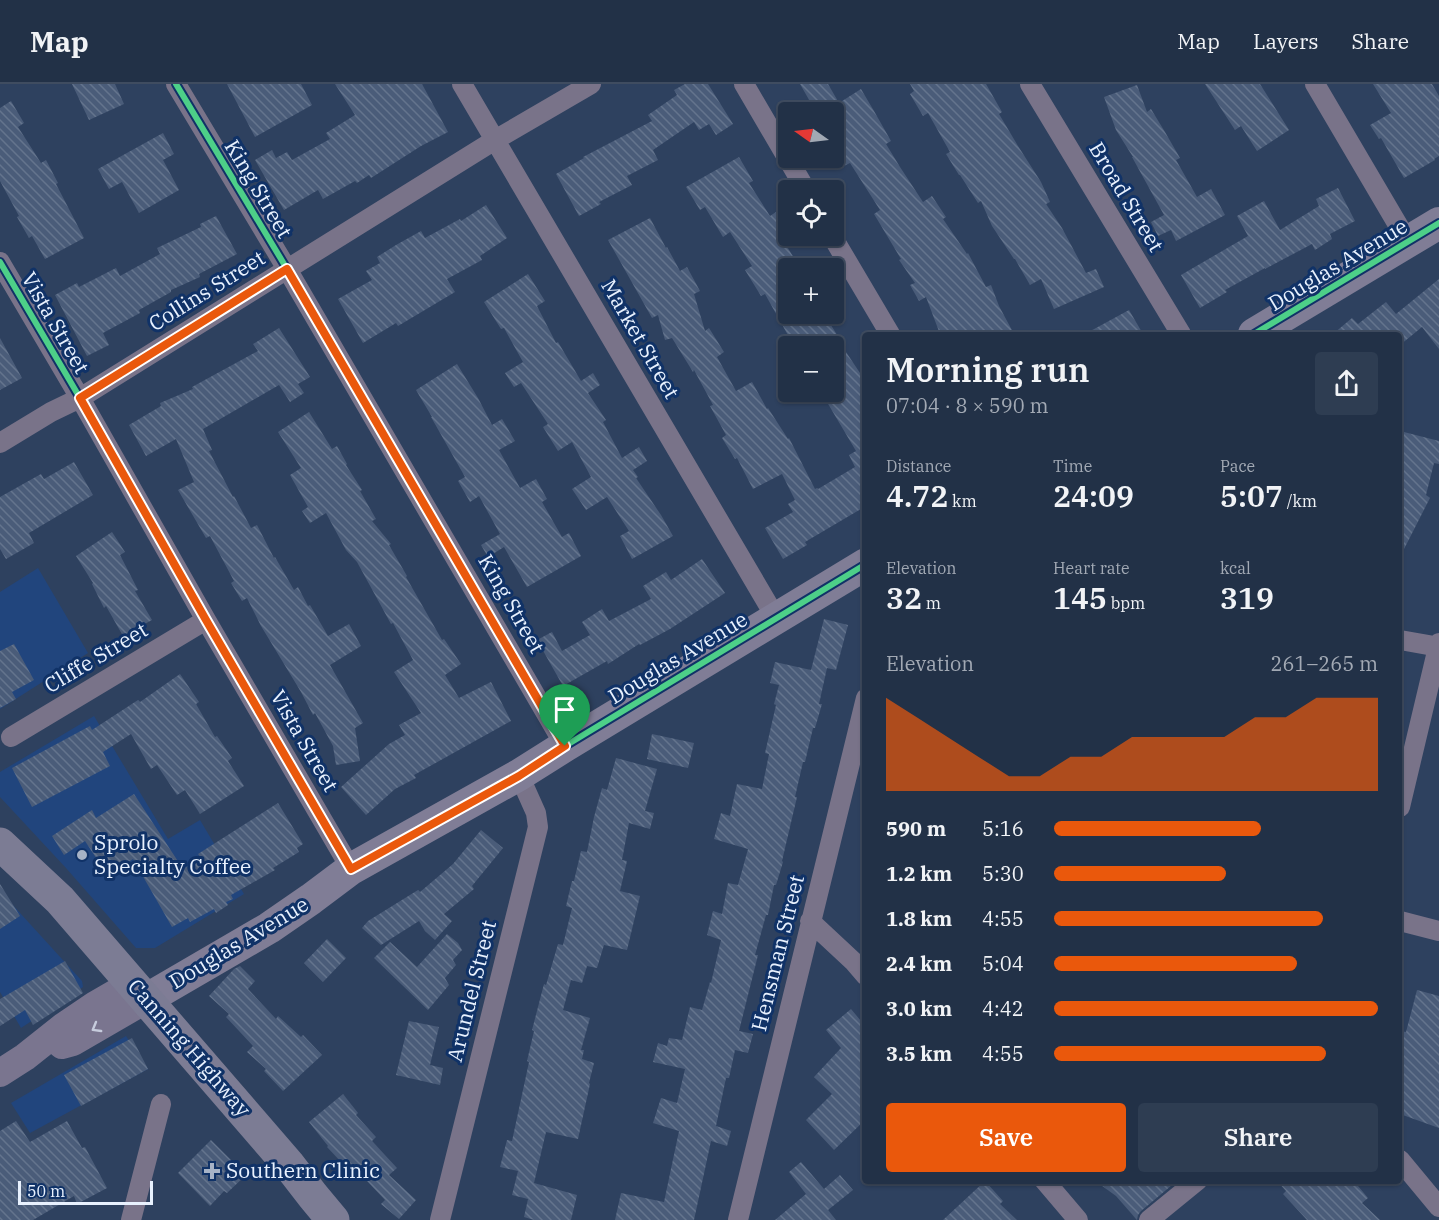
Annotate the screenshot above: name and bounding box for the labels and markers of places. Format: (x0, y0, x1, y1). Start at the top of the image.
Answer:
pin (539, 684, 590, 746)
place label: Sprolo Specialty Coffee (94, 828, 251, 880)
marker: Sprolo Specialty Coffee (75, 848, 89, 862)
place label: Southern Clinic (226, 1156, 380, 1184)
marker: Southern Clinic (203, 1162, 221, 1180)

